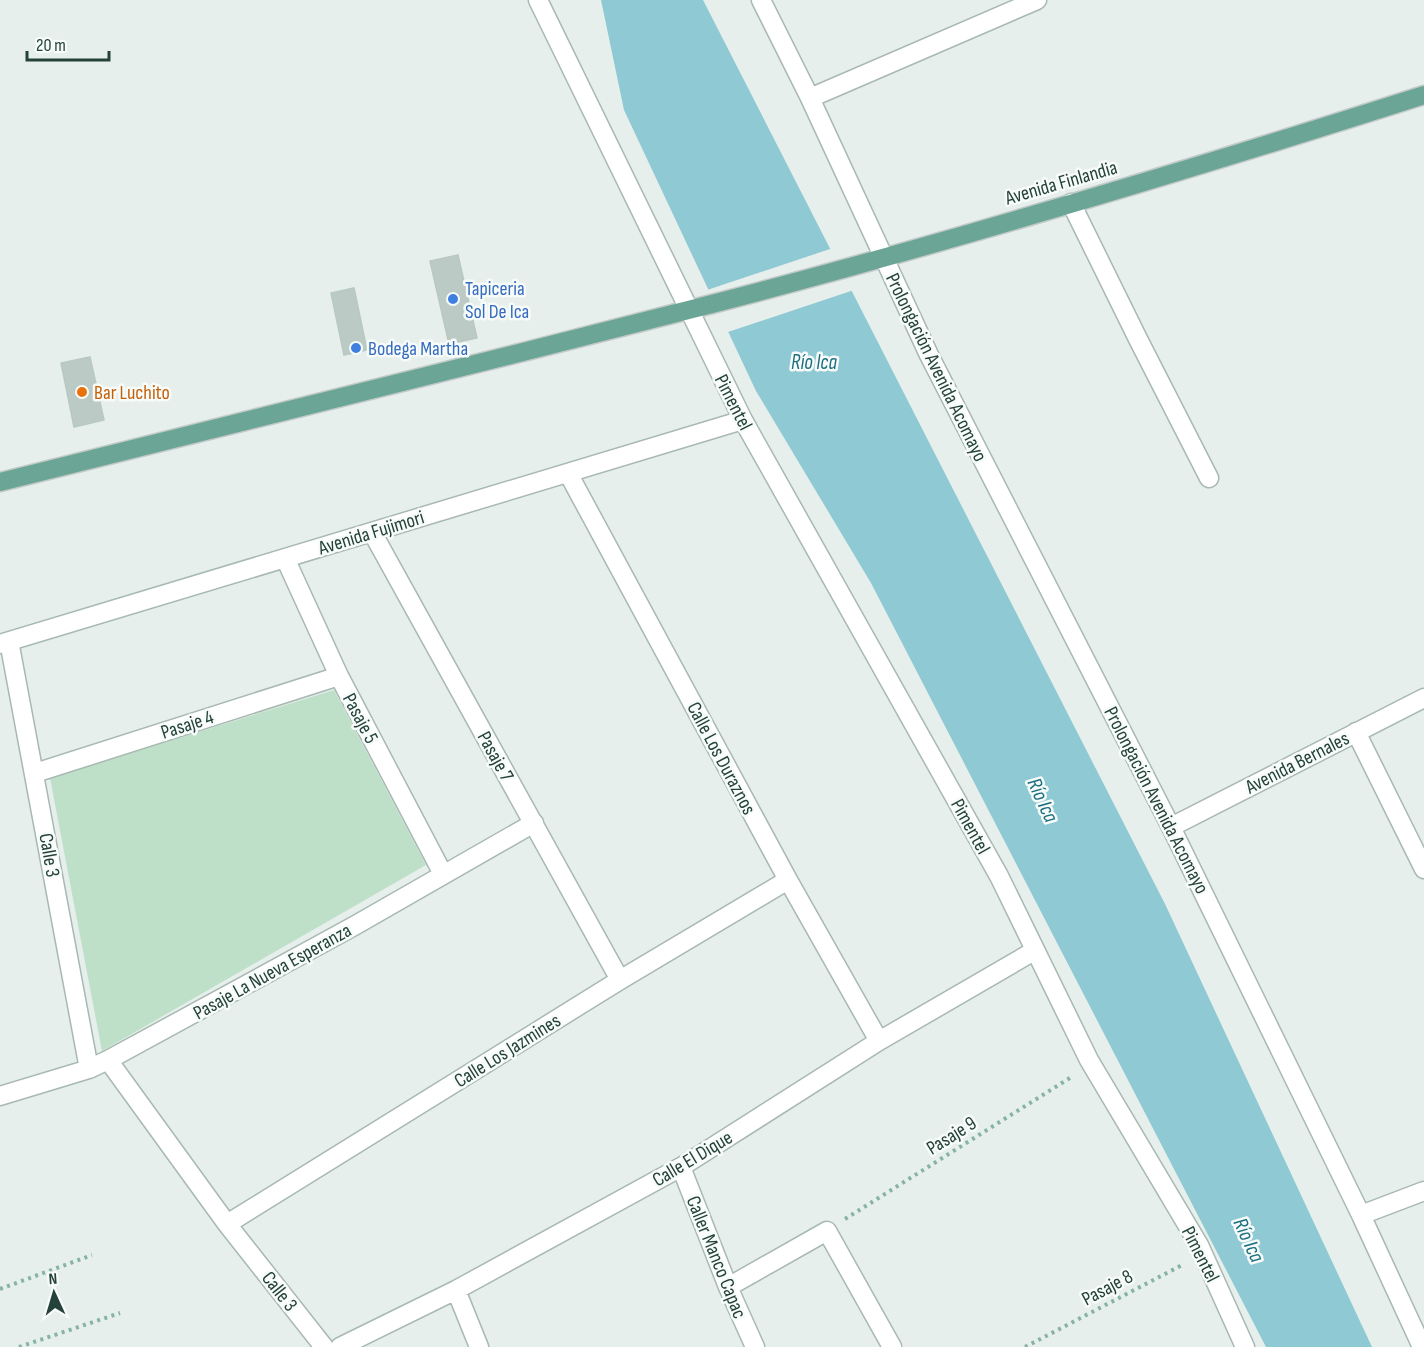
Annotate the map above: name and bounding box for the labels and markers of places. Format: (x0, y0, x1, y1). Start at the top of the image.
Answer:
place label: Tapiceria Sol De Ica (465, 277, 529, 324)
marker: Tapiceria Sol De Ica (446, 292, 460, 306)
place label: Bodega Martha (368, 337, 468, 361)
marker: Bodega Martha (349, 341, 363, 355)
place label: Bar Luchito (94, 381, 170, 405)
marker: Bar Luchito (75, 385, 89, 399)

